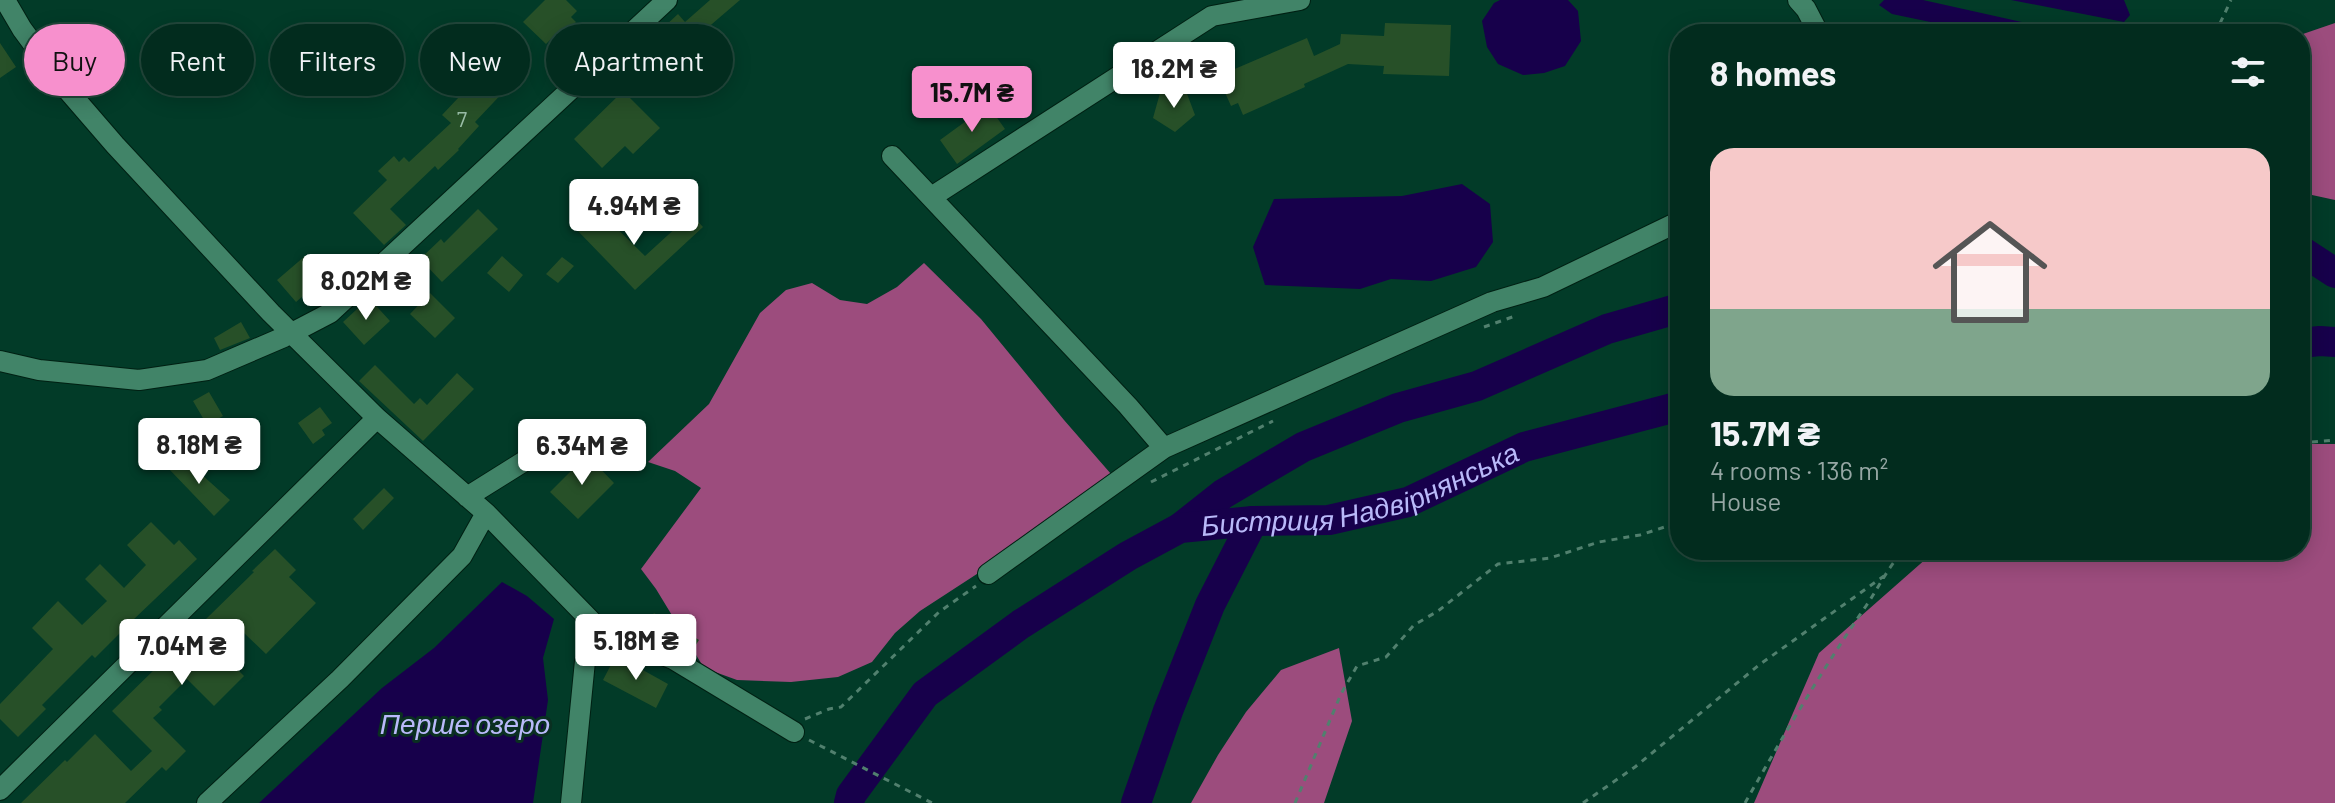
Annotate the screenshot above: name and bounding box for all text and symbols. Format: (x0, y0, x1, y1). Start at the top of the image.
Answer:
chip: Buy (24, 24, 125, 96)
chip: Rent (141, 24, 254, 96)
chip: Filters (270, 24, 404, 96)
chip: New (420, 24, 530, 96)
chip: Apartment (546, 24, 733, 96)
pin: 18.2M ₴ (1100, 42, 1248, 110)
icon: filters (2226, 50, 2270, 94)
text: 18.2M ₴ (1131, 52, 1217, 83)
text: 8 homes (1710, 52, 1836, 93)
pin: 15.7M ₴ (898, 66, 1046, 134)
text: 15.7M ₴ (930, 76, 1014, 107)
house number: 7 (457, 105, 467, 131)
pin: 4.94M ₴ (560, 179, 708, 247)
text: 4.94M ₴ (587, 189, 681, 220)
icon: home (1918, 200, 2062, 344)
pin: 8.02M ₴ (292, 254, 440, 322)
text: 8.02M ₴ (321, 264, 411, 295)
text: 15.7M ₴ (1710, 412, 1820, 453)
pin: 8.18M ₴ (125, 418, 273, 486)
pin: 6.34M ₴ (508, 419, 656, 487)
text: 8.18M ₴ (156, 428, 242, 459)
text: 6.34M ₴ (536, 429, 628, 460)
water label: Бистриця Надвірнянська (1199, 434, 1524, 542)
text: 4 rooms · 136 m² (1710, 454, 1888, 485)
text: House (1710, 485, 1781, 516)
pin: 5.18M ₴ (562, 614, 710, 682)
pin: 7.04M ₴ (108, 619, 256, 687)
text: 5.18M ₴ (593, 624, 679, 655)
text: 7.04M ₴ (137, 629, 227, 660)
water label: Перше озеро (380, 706, 550, 740)

